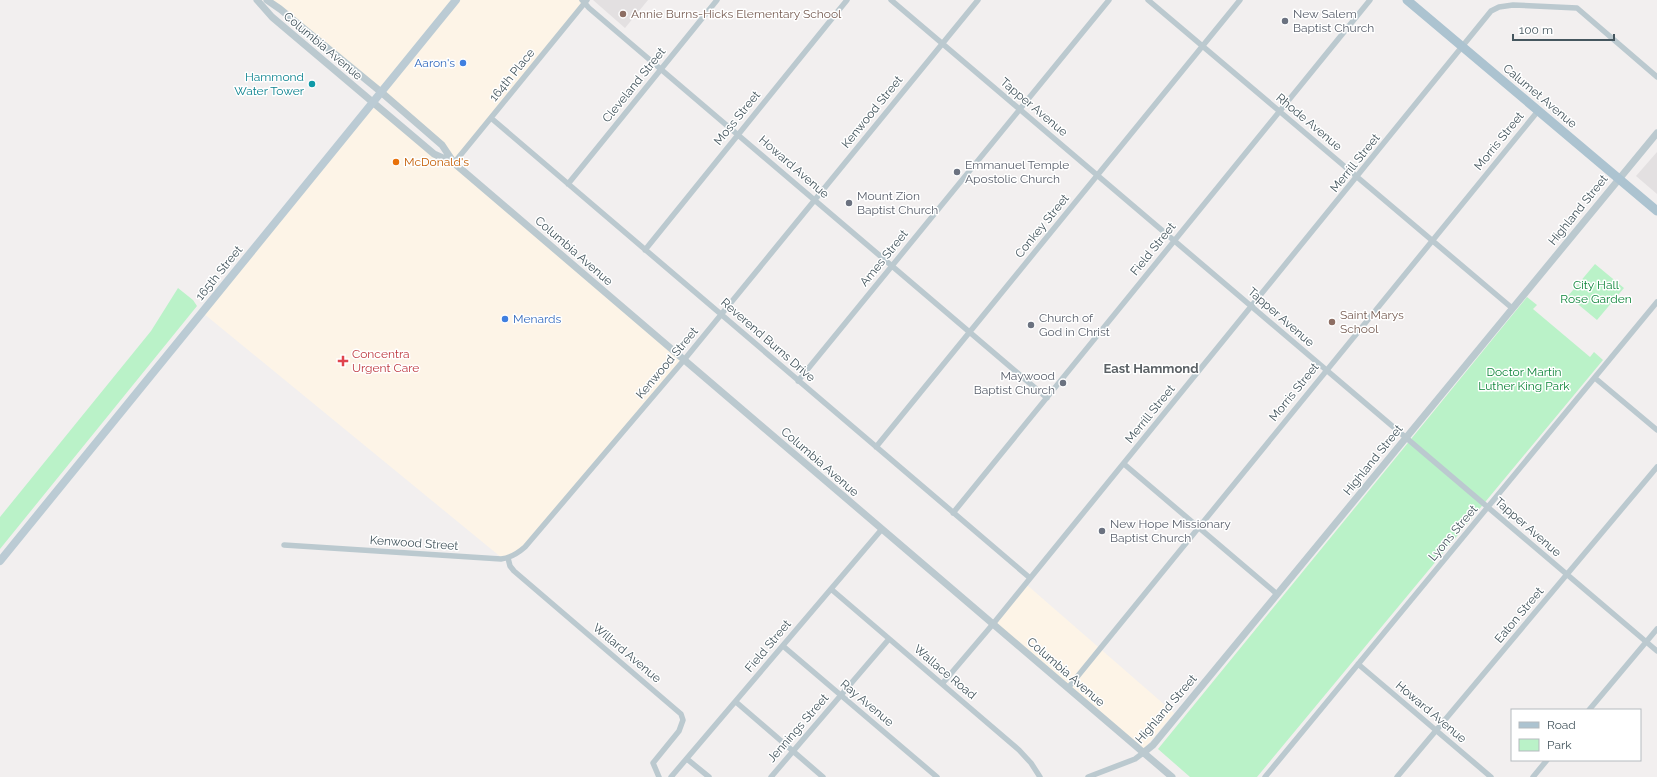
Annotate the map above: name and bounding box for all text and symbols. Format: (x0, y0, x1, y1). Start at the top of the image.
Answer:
place label: Annie Burns-Hicks Elementary School (631, 7, 842, 21)
place label: New Salem Baptist Church (1293, 7, 1374, 35)
street label: Columbia Avenue (281, 9, 365, 83)
marker: Annie Burns-Hicks Elementary School (618, 9, 628, 19)
marker: New Salem Baptist Church (1280, 16, 1290, 26)
scale bar (1513, 16, 1614, 42)
text: 100 m (1519, 23, 1553, 37)
street label: Cleveland Street (600, 45, 668, 125)
street label: 164th Place (486, 46, 538, 104)
place label: Aaron's (414, 56, 455, 70)
marker: Aaron's (458, 58, 468, 68)
street label: Calumet Avenue (1500, 61, 1580, 131)
place label: Hammond Water Tower (234, 70, 305, 98)
street label: Kenwood Street (839, 73, 905, 151)
street label: Tapper Avenue (998, 75, 1070, 139)
marker: Hammond Water Tower (307, 79, 317, 89)
street label: Moss Street (711, 88, 763, 148)
street label: Rhode Avenue (1273, 91, 1345, 153)
street label: Morris Street (1471, 109, 1527, 173)
street label: Merrill Street (1327, 131, 1383, 195)
street label: Howard Avenue (756, 133, 832, 201)
place label: McDonald's (404, 155, 469, 169)
marker: McDonald's (391, 157, 401, 167)
place label: Emmanuel Temple Apostolic Church (965, 158, 1069, 186)
marker: Emmanuel Temple Apostolic Church (952, 167, 962, 177)
street label: Highland Street (1545, 172, 1611, 248)
place label: Mount Zion Baptist Church (857, 189, 938, 217)
street label: Conkey Street (1012, 191, 1072, 261)
marker: Mount Zion Baptist Church (844, 198, 854, 208)
street label: Columbia Avenue (532, 214, 616, 288)
street label: Field Street (1127, 220, 1179, 278)
street label: Ames Street (857, 227, 911, 289)
street label: 165th Street (193, 243, 245, 303)
park label: City Hall Rose Garden (1560, 278, 1632, 306)
street label: Tapper Avenue (1245, 284, 1317, 350)
street label: Reverend Burns Drive (718, 295, 818, 385)
place label: Saint Marys School (1340, 308, 1404, 336)
place label: Church of God in Christ (1039, 311, 1110, 339)
place label: Menards (513, 312, 562, 326)
marker: Menards (500, 314, 510, 324)
marker: Saint Marys School (1327, 317, 1337, 327)
marker: Church of God in Christ (1026, 320, 1036, 330)
street label: Kenwood Street (633, 324, 701, 402)
place label: Concentra Urgent Care (352, 347, 419, 375)
marker: Concentra Urgent Care (337, 355, 349, 367)
street label: Morris Street (1266, 360, 1322, 424)
district label: East Hammond (1103, 361, 1199, 376)
park label: Doctor Martin Luther King Park (1478, 365, 1570, 393)
place label: Maywood Baptist Church (974, 369, 1055, 397)
marker: Maywood Baptist Church (1058, 378, 1068, 388)
street label: Merrill Street (1122, 382, 1178, 446)
street label: Highland Street (1340, 422, 1406, 498)
street label: Columbia Avenue (778, 425, 862, 499)
street label: Tapper Avenue (1492, 494, 1564, 560)
street label: Lyons Street (1426, 502, 1480, 564)
place label: New Hope Missionary Baptist Church (1110, 517, 1231, 545)
marker: New Hope Missionary Baptist Church (1097, 526, 1107, 536)
street label: Kenwood Street (369, 533, 459, 553)
street label: Eaton Street (1492, 584, 1546, 646)
street label: Field Street (742, 617, 794, 675)
street label: Willard Avenue (590, 620, 664, 686)
street label: Columbia Avenue (1024, 635, 1108, 709)
street label: Wallace Road (911, 642, 979, 702)
street label: Highland Street (1132, 672, 1200, 746)
street label: Ray Avenue (838, 677, 896, 729)
street label: Howard Avenue (1393, 678, 1469, 746)
street label: Jennings Street (765, 691, 831, 765)
legend (1511, 709, 1641, 761)
text: Road (1547, 718, 1576, 732)
text: Park (1547, 738, 1572, 752)

